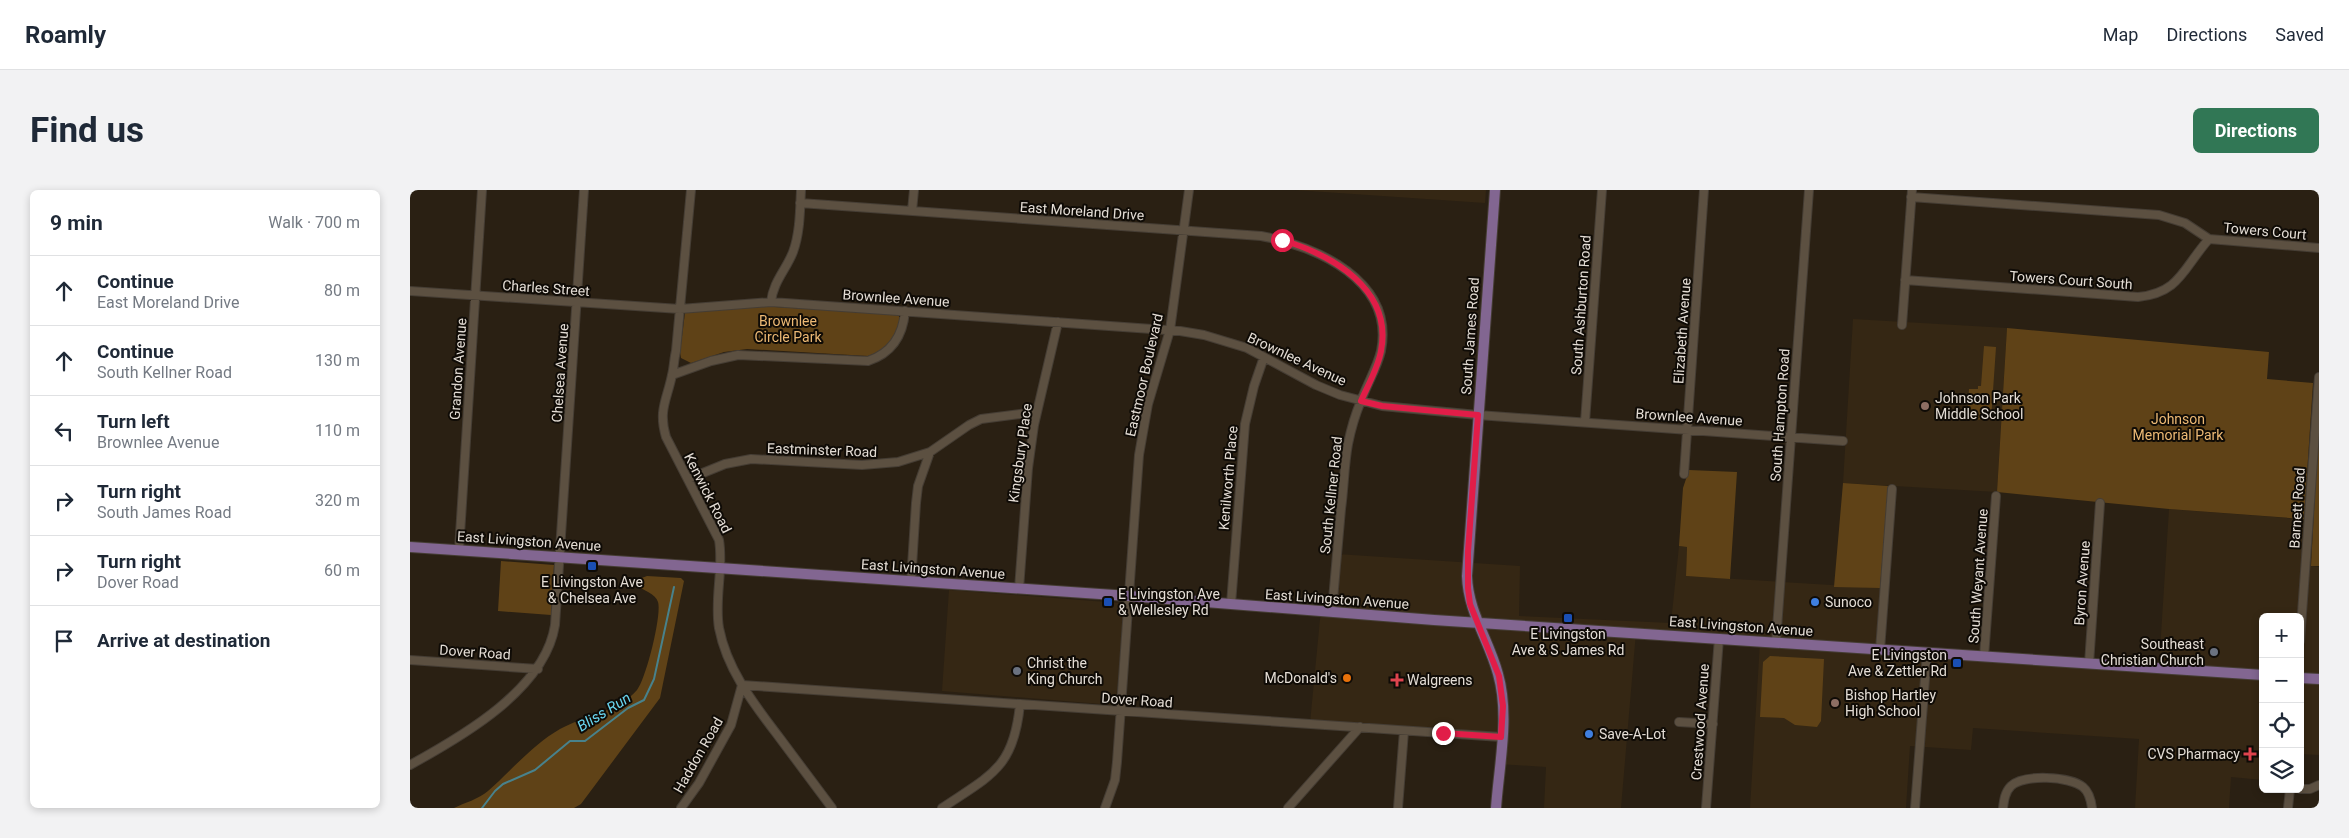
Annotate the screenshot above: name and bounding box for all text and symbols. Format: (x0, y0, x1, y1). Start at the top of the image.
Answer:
text: Roamly (25, 21, 106, 49)
text: Map (2103, 24, 2138, 45)
text: Directions (2166, 24, 2247, 45)
text: Saved (2275, 24, 2324, 45)
button: Directions (2193, 108, 2319, 153)
text: Find us (30, 110, 144, 151)
street label: East Moreland Drive (1019, 199, 1145, 223)
text: 9 min (50, 211, 103, 235)
text: Walk · 700 m (268, 213, 360, 232)
street label: Towers Court (2223, 219, 2308, 243)
route start (1271, 229, 1294, 252)
street label: South Ashburton Road (1568, 234, 1594, 376)
street label: Towers Court South (2009, 268, 2133, 292)
text: Continue (97, 270, 174, 293)
icon: ahead (50, 277, 78, 305)
street label: Charles Street (502, 277, 591, 299)
street label: South James Road (1458, 277, 1482, 395)
street label: Elizabeth Avenue (1670, 277, 1694, 385)
text: 80 m (324, 281, 360, 300)
street label: Brownlee Avenue (842, 286, 950, 310)
text: East Moreland Drive (97, 293, 239, 312)
street label: Eastmoor Boulevard (1122, 312, 1166, 438)
park label: Brownlee Circle Park (755, 313, 822, 345)
street label: Grandon Avenue (446, 317, 470, 421)
street label: Chelsea Avenue (549, 323, 571, 423)
street label: Brownlee Avenue (1245, 329, 1349, 389)
text: Continue (97, 340, 174, 363)
icon: ahead (50, 347, 78, 375)
street label: South Hampton Road (1767, 348, 1793, 482)
text: 130 m (315, 351, 360, 370)
text: South Kellner Road (97, 363, 232, 382)
place label: Johnson Park Middle School (1935, 390, 2023, 422)
marker: Johnson Park Middle School (1919, 400, 1931, 412)
street label: Kingsbury Place (1005, 402, 1035, 504)
street label: Brownlee Avenue (1635, 405, 1743, 429)
text: Turn left (97, 410, 170, 433)
park label: Johnson Memorial Park (2133, 411, 2224, 443)
icon: left (50, 417, 78, 445)
text: 110 m (315, 421, 360, 440)
street label: Kenilworth Place (1215, 425, 1241, 531)
text: Brownlee Avenue (97, 433, 219, 452)
street label: South Kellner Road (1317, 435, 1345, 555)
street label: Eastminster Road (767, 440, 877, 460)
street label: Kenwick Road (681, 450, 735, 536)
street label: Barnett Road (2286, 467, 2308, 549)
text: Turn right (97, 480, 181, 503)
icon: right (50, 487, 78, 515)
text: 320 m (315, 491, 360, 510)
text: South James Road (97, 503, 231, 522)
street label: South Weyant Avenue (1965, 508, 1991, 644)
street label: East Livingston Avenue (457, 528, 601, 554)
street label: Byron Avenue (2071, 540, 2093, 626)
text: Turn right (97, 550, 181, 573)
street label: East Livingston Avenue (861, 556, 1005, 582)
icon: right (50, 557, 78, 585)
marker: E Livingston Ave & Chelsea Ave (586, 560, 598, 572)
text: 60 m (324, 561, 360, 580)
text: Dover Road (97, 573, 179, 592)
place label: E Livingston Ave & Chelsea Ave (541, 574, 643, 606)
place label: E Livingston Ave & Wellesley Rd (1118, 586, 1220, 618)
street label: East Livingston Avenue (1265, 586, 1409, 612)
place label: Sunoco (1825, 594, 1872, 610)
marker: E Livingston Ave & Wellesley Rd (1102, 596, 1114, 608)
marker: Sunoco (1809, 596, 1821, 608)
marker: E Livingston Ave & S James Rd (1562, 612, 1574, 624)
street label: East Livingston Avenue (1669, 613, 1813, 639)
map controls (2259, 613, 2304, 793)
button: + (2259, 613, 2304, 658)
place label: E Livingston Ave & S James Rd (1512, 626, 1624, 658)
icon: arrive (50, 627, 78, 655)
text: Arrive at destination (97, 629, 270, 652)
place label: Southeast Christian Church (2101, 636, 2204, 668)
street label: Dover Road (439, 642, 511, 662)
marker: Southeast Christian Church (2208, 646, 2220, 658)
place label: E Livingston Ave & Zettler Rd (1848, 647, 1947, 679)
place label: Christ the King Church (1027, 655, 1102, 687)
marker: E Livingston Ave & Zettler Rd (1951, 657, 1963, 669)
button: − (2259, 658, 2304, 703)
street label: Crestwood Avenue (1688, 663, 1712, 781)
marker: Christ the King Church (1011, 665, 1023, 677)
place label: McDonald's (1265, 670, 1337, 686)
marker: McDonald's (1341, 672, 1353, 684)
place label: Walgreens (1407, 672, 1473, 688)
marker: Walgreens (1391, 674, 1403, 686)
place label: Bishop Hartley High School (1845, 687, 1936, 719)
water label: Bliss Run (574, 689, 634, 735)
street label: Dover Road (1101, 690, 1173, 710)
marker: Bishop Hartley High School (1829, 697, 1841, 709)
button: locate (2259, 703, 2304, 748)
street label: Haddon Road (670, 714, 726, 796)
route end (1432, 722, 1455, 745)
place label: Save-A-Lot (1599, 726, 1666, 742)
marker: Save-A-Lot (1583, 728, 1595, 740)
place label: CVS Pharmacy (2147, 746, 2240, 762)
marker: CVS Pharmacy (2244, 748, 2256, 760)
button: layers (2259, 748, 2304, 793)

